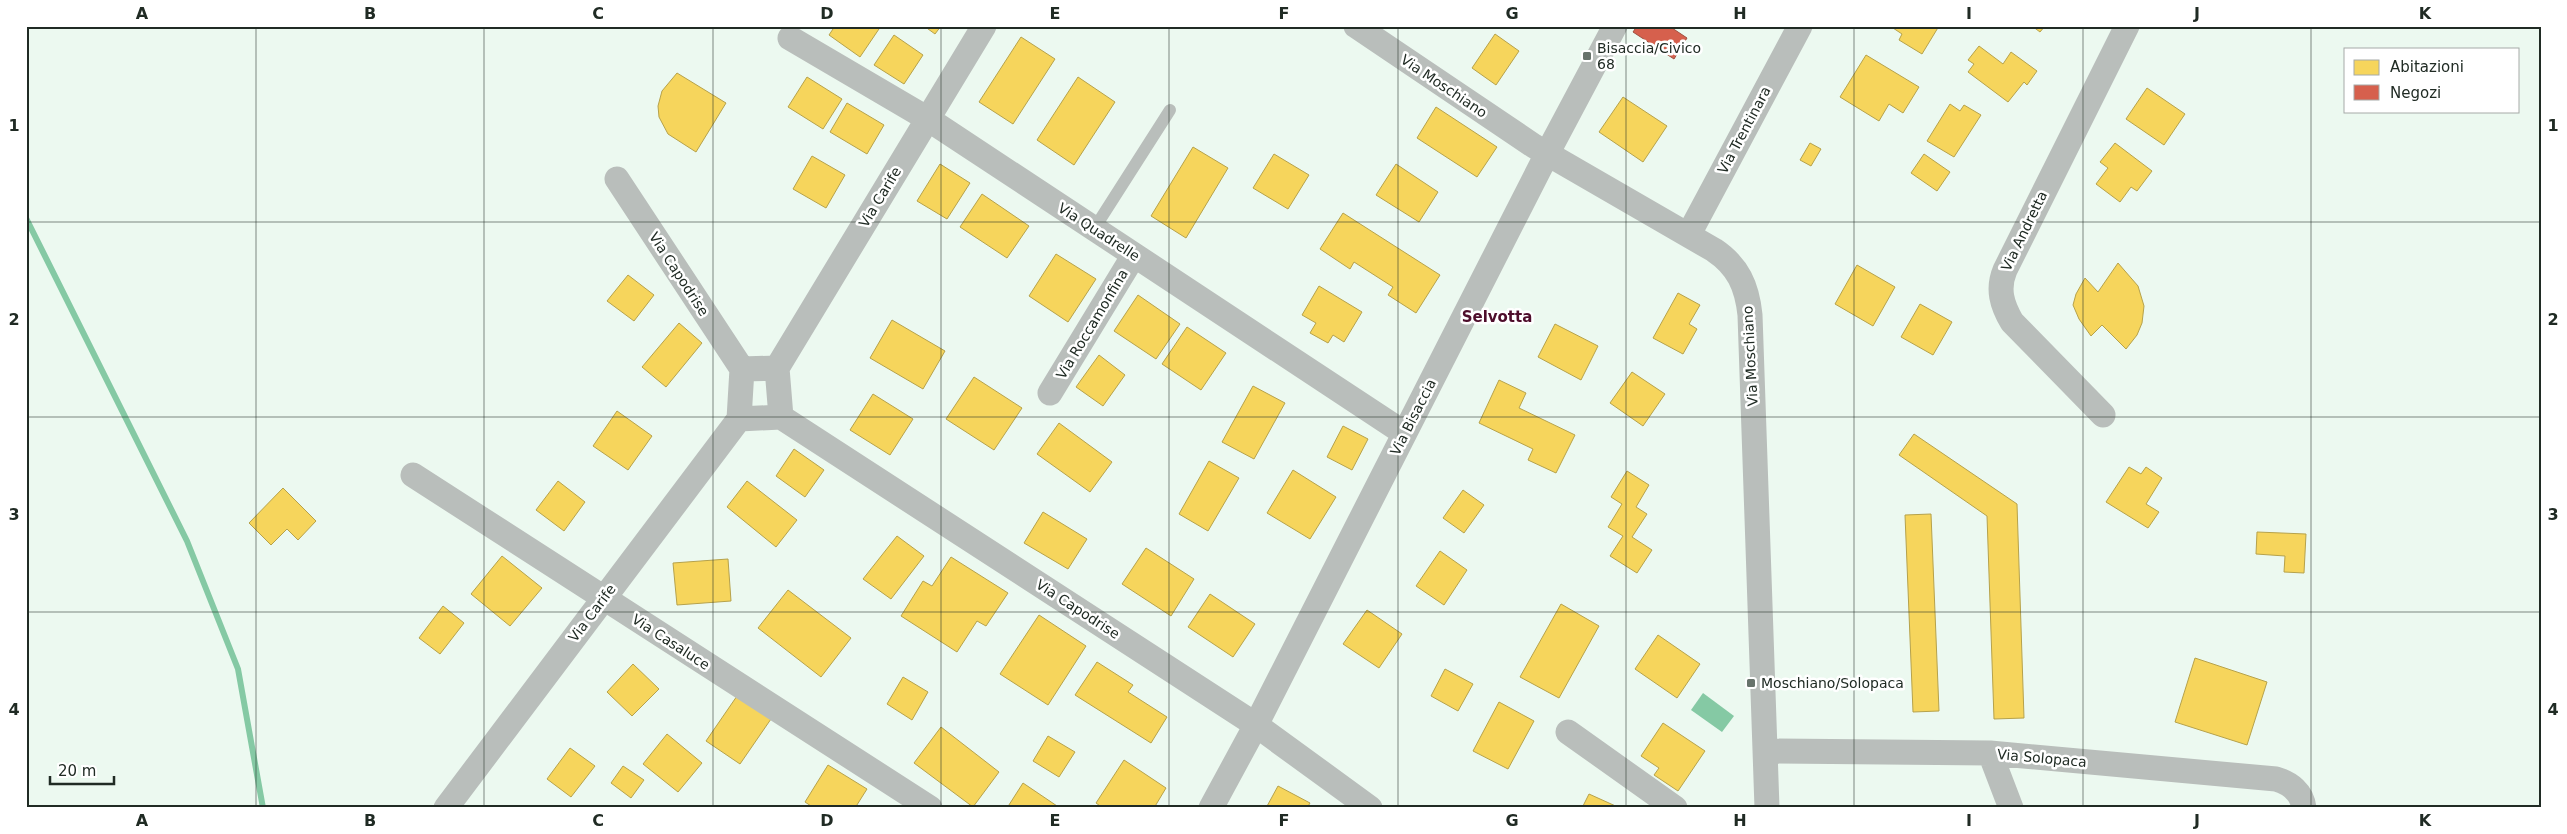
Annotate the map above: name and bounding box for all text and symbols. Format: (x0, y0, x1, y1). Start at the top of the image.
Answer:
text: A (136, 4, 149, 23)
text: B (364, 4, 376, 23)
text: C (592, 4, 604, 23)
text: D (820, 4, 834, 23)
text: E (1050, 4, 1060, 23)
text: F (1279, 4, 1289, 23)
text: G (1505, 4, 1519, 23)
text: H (1733, 4, 1747, 23)
text: I (1966, 4, 1972, 23)
text: J (2193, 4, 2200, 23)
text: K (2419, 4, 2432, 23)
place label: Bisaccia/Civico 68 (1597, 40, 1701, 72)
legend (2344, 48, 2520, 112)
marker: Bisaccia/Civico 68 (1581, 50, 1593, 62)
street label: Via Moschiano (1398, 51, 1490, 121)
text: Abitazioni (2390, 58, 2464, 76)
street label: Via Trentinara (1714, 84, 1774, 176)
text: Negozi (2390, 84, 2441, 102)
text: 1 (8, 116, 20, 135)
text: 1 (2547, 116, 2559, 135)
street label: Via Carife (856, 164, 904, 230)
street label: Via Andretta (1998, 188, 2050, 274)
street label: Via Quadrelle (1055, 200, 1143, 264)
street label: Via Capodrise (646, 229, 712, 319)
street label: Via Roccamonfina (1053, 266, 1131, 382)
street label: Via Moschiano (1739, 305, 1761, 407)
district label: Selvotta (1462, 308, 1532, 326)
text: 2 (8, 310, 20, 329)
text: 2 (2547, 310, 2559, 329)
street label: Via Bisaccia (1387, 376, 1439, 458)
text: 3 (8, 505, 20, 524)
text: 3 (2547, 505, 2559, 524)
street label: Via Capodrise (1033, 576, 1123, 642)
street label: Via Carife (565, 581, 619, 645)
street label: Via Casaluce (629, 611, 713, 673)
place label: Moschiano/Solopaca (1761, 675, 1904, 691)
marker: Moschiano/Solopaca (1745, 677, 1757, 689)
text: 4 (8, 700, 20, 719)
text: 4 (2547, 700, 2559, 719)
street label: Via Solopaca (1997, 746, 2087, 770)
scale bar (50, 754, 114, 786)
text: 20 m (58, 762, 96, 780)
text: A (136, 811, 149, 830)
text: B (364, 811, 376, 830)
text: C (592, 811, 604, 830)
text: D (820, 811, 834, 830)
text: E (1050, 811, 1060, 830)
text: F (1279, 811, 1289, 830)
text: G (1505, 811, 1519, 830)
text: H (1733, 811, 1747, 830)
text: I (1966, 811, 1972, 830)
text: J (2193, 811, 2200, 830)
text: K (2419, 811, 2432, 830)

